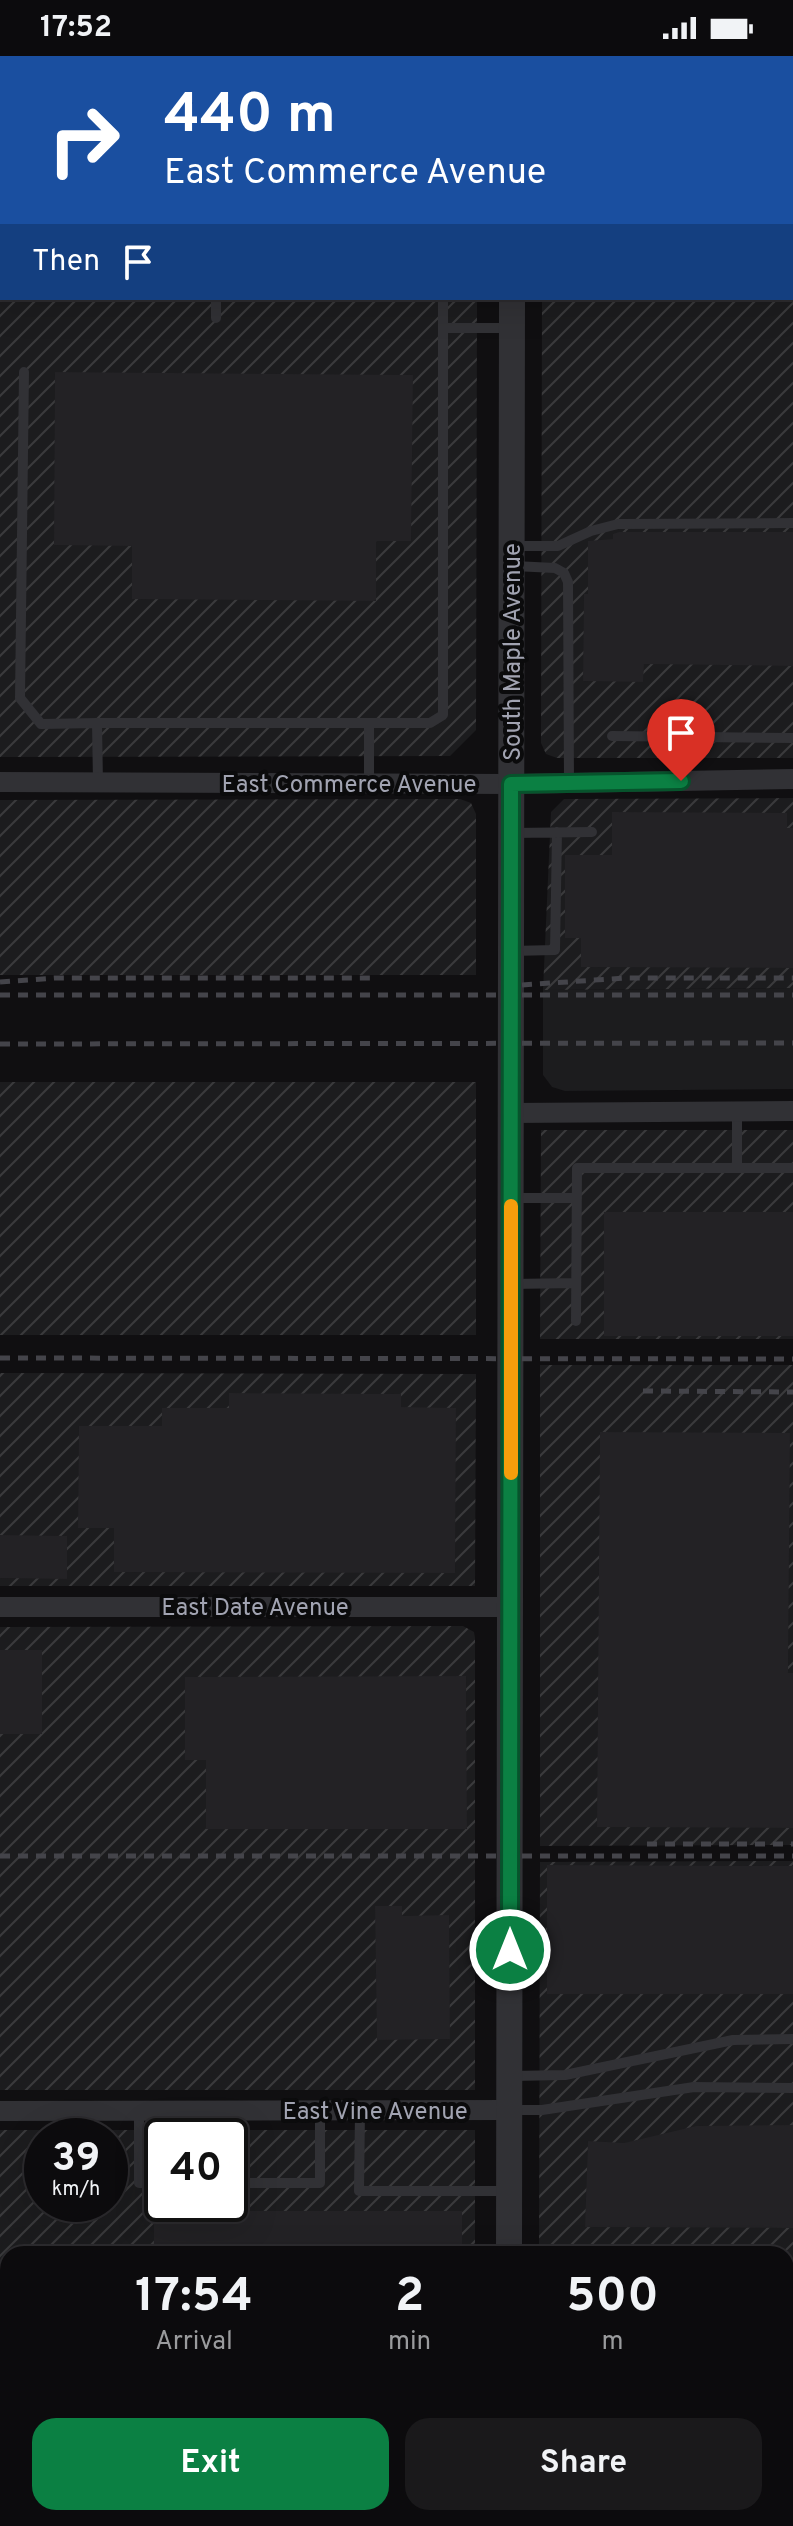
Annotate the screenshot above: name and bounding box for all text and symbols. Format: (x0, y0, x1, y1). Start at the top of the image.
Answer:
text: 17:52 (40, 10, 112, 47)
text: 440 m (164, 82, 336, 152)
icon: right (32, 88, 136, 192)
text: East Commerce Avenue (164, 151, 546, 197)
icon: arrive (116, 240, 160, 284)
text: Then (32, 244, 100, 281)
street label: South Maple Avenue (499, 543, 529, 761)
pin (647, 699, 715, 781)
icon: arrive (659, 711, 703, 755)
street label: East Commerce Avenue (222, 771, 476, 801)
street label: East Date Avenue (161, 1594, 349, 1624)
position arrow (468, 1908, 552, 1992)
street label: East Vine Avenue (282, 2098, 468, 2128)
speed limit sign: 40 (144, 2118, 248, 2222)
text: 39 (52, 2135, 100, 2185)
text: km/h (52, 2177, 100, 2203)
text: 17:54 (135, 2268, 253, 2328)
text: 2 (395, 2268, 424, 2328)
text: 500 (566, 2268, 659, 2328)
text: Arrival (155, 2326, 233, 2359)
text: min (388, 2326, 431, 2359)
text: m (602, 2326, 624, 2359)
button: Exit (32, 2418, 389, 2510)
button: Share (405, 2418, 762, 2510)

